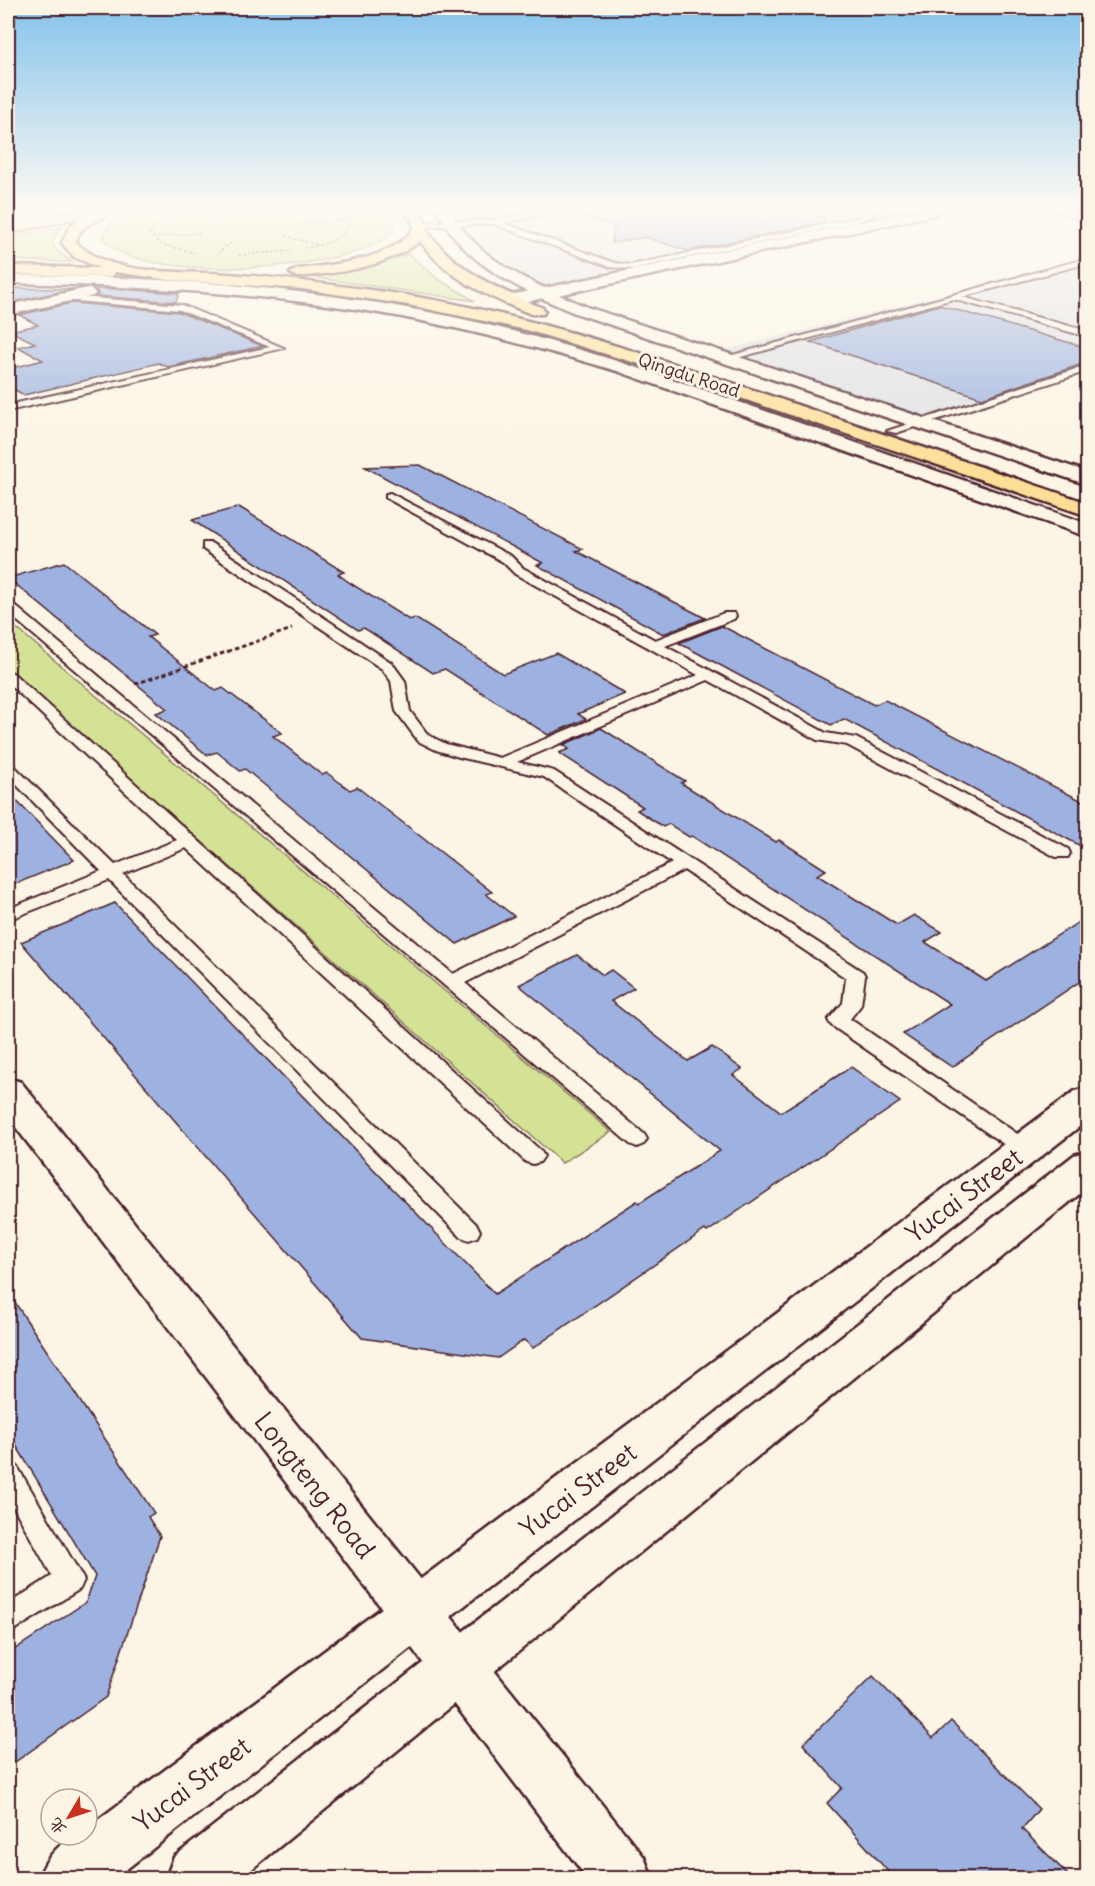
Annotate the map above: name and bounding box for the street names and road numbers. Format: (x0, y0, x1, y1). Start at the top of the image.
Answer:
street label: Qingdu Road (635, 348, 743, 402)
street label: Yucai Street (899, 1140, 1029, 1250)
street label: Longteng Road (247, 1405, 383, 1565)
street label: Yucai Street (513, 1435, 643, 1545)
street label: Yucai Street (127, 1729, 257, 1839)

